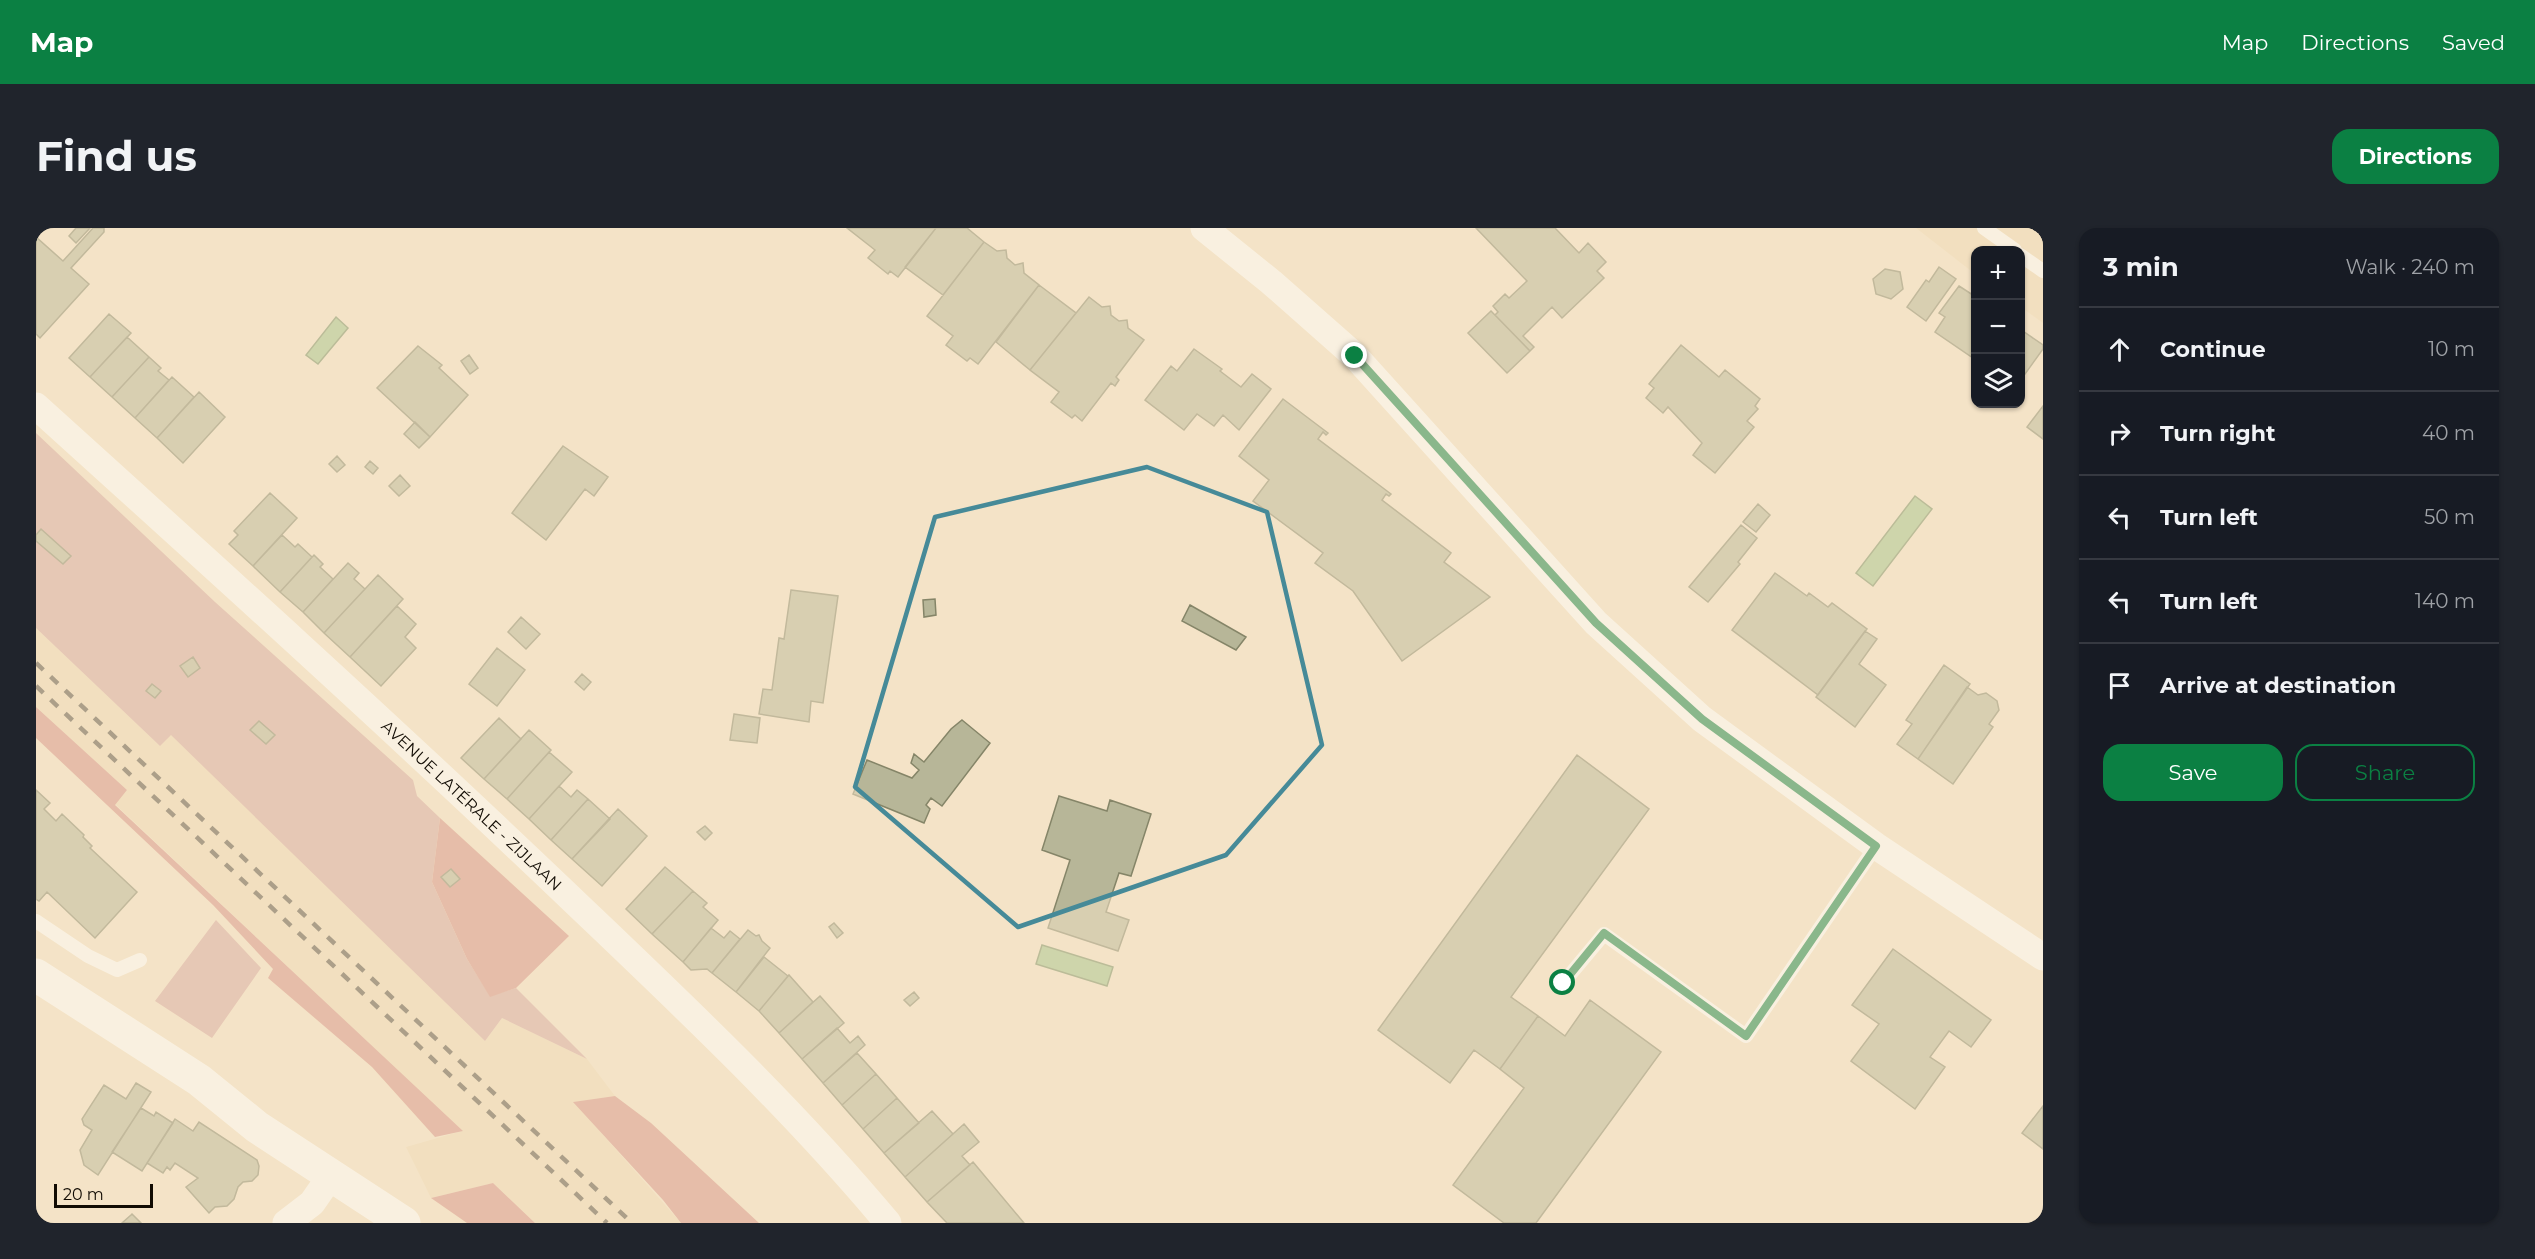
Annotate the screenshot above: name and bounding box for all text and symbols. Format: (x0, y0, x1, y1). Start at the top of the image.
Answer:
text: Map (30, 25, 93, 59)
text: Map (2222, 30, 2268, 55)
text: Directions (2301, 30, 2409, 55)
text: Saved (2442, 30, 2505, 55)
button: Directions (2332, 129, 2499, 184)
text: Find us (36, 130, 197, 182)
map controls (1971, 246, 2025, 408)
button: + (1971, 246, 2025, 300)
text: 3 min (2103, 251, 2179, 283)
text: Walk · 240 m (2345, 255, 2475, 279)
button: − (1971, 300, 2025, 354)
icon: ahead (2103, 333, 2136, 366)
text: Continue (2160, 336, 2266, 363)
text: 10 m (2428, 337, 2475, 361)
route end (1341, 342, 1367, 368)
button: layers (1971, 354, 2025, 408)
icon: right (2103, 417, 2136, 450)
text: Turn right (2160, 420, 2275, 447)
text: 40 m (2422, 421, 2475, 445)
icon: left (2103, 501, 2136, 534)
text: Turn left (2160, 504, 2258, 531)
text: 50 m (2424, 505, 2475, 529)
icon: left (2103, 585, 2136, 618)
text: Turn left (2160, 588, 2258, 615)
text: 140 m (2415, 589, 2475, 613)
icon: arrive (2103, 669, 2136, 702)
text: Arrive at destination (2160, 672, 2396, 699)
street label: AVENUE LATÉRALE - ZIJLAAN (378, 716, 566, 894)
button: Save (2103, 744, 2283, 801)
button: Share (2295, 744, 2475, 801)
route start (1549, 969, 1575, 995)
scale bar (54, 1181, 153, 1208)
text: 20 m (63, 1185, 104, 1204)

